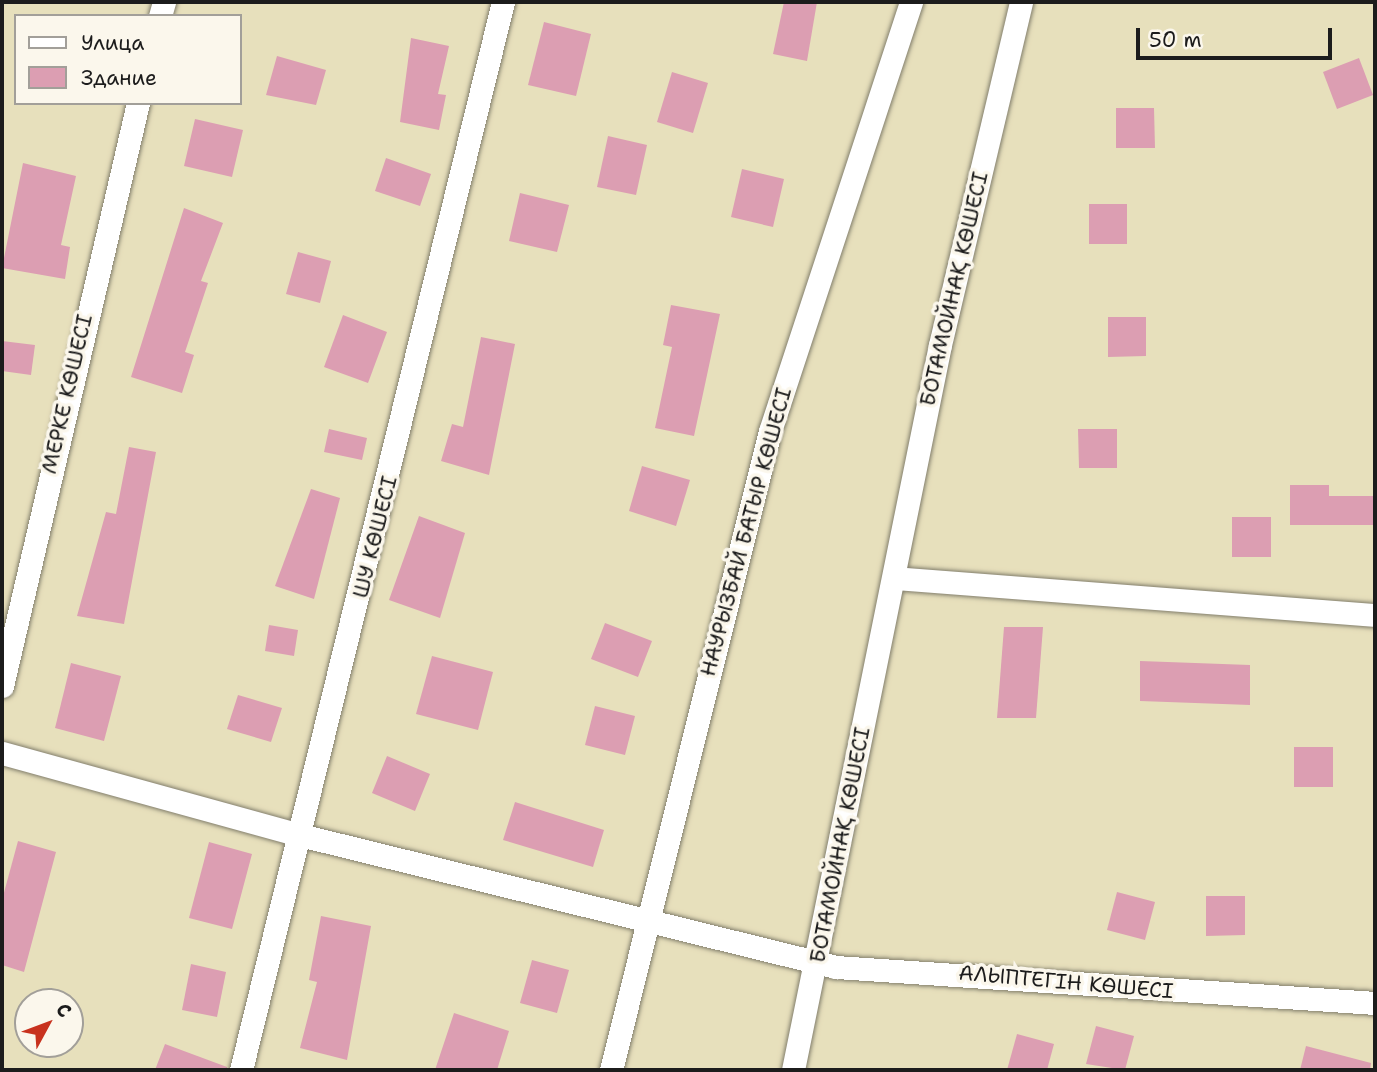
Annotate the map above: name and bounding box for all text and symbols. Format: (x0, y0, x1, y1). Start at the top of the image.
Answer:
legend (14, 14, 242, 105)
scale bar (1139, 14, 1335, 58)
text: 50 m (1149, 26, 1202, 54)
text: Улица (81, 29, 144, 57)
text: Здание (81, 64, 157, 92)
street label: БОТАМОЙНАҚ КӨШЕСІ (915, 169, 993, 409)
street label: МЕРКЕ КӨШЕСІ (36, 312, 98, 476)
street label: НАУРЫЗБАЙ БАТЫР КӨШЕСІ (695, 385, 797, 679)
street label: ШУ КӨШЕСІ (348, 473, 402, 601)
street label: БОТАМОЙНАҚ КӨШЕСІ (805, 725, 875, 965)
street label: АЛЫПТЕГІН КӨШЕСІ (958, 960, 1174, 1004)
north arrow (14, 988, 84, 1058)
text: С (50, 998, 77, 1023)

